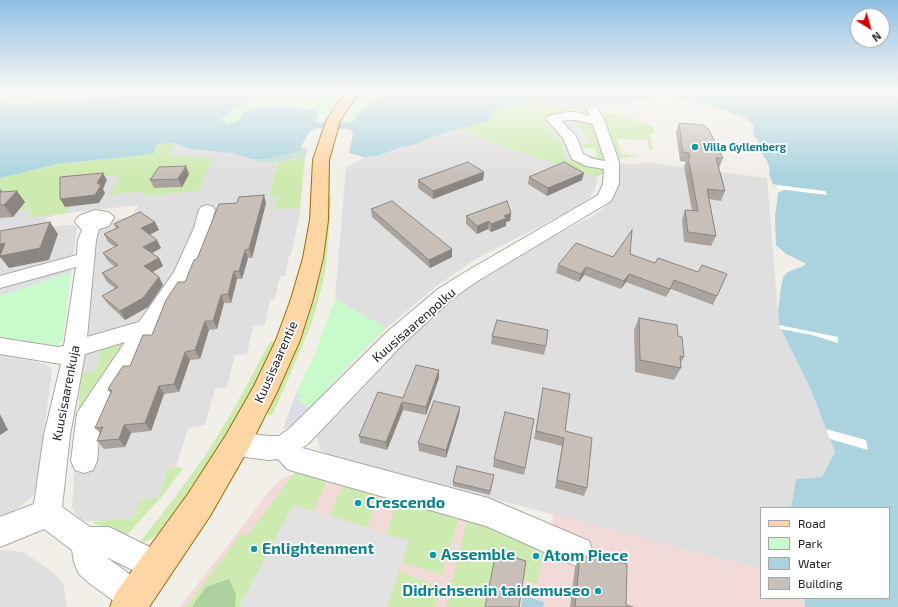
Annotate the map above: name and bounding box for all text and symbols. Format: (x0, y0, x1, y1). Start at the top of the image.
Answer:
north arrow (850, 8, 890, 48)
text: N (870, 30, 884, 45)
place label: Villa Gyllenberg (703, 140, 786, 154)
marker: Villa Gyllenberg (690, 142, 700, 152)
street label: Kuusisaarenpolku (369, 284, 459, 366)
street label: Kuusisaarentie (251, 319, 301, 405)
street label: Kuusisaarenkuja (49, 344, 83, 442)
place label: Crescendo (366, 493, 445, 513)
marker: Crescendo (353, 498, 363, 508)
legend (760, 507, 890, 599)
text: Road (798, 516, 826, 530)
text: Park (798, 536, 823, 550)
place label: Enlightenment (262, 539, 374, 559)
marker: Enlightenment (249, 544, 259, 554)
place label: Assemble (441, 545, 515, 565)
place label: Atom Piece (544, 546, 628, 566)
marker: Assemble (428, 550, 438, 560)
marker: Atom Piece (531, 551, 541, 561)
text: Water (798, 556, 832, 570)
text: Building (798, 576, 842, 590)
place label: Didrichsenin taidemuseo (402, 581, 590, 601)
marker: Didrichsenin taidemuseo (593, 586, 603, 596)

